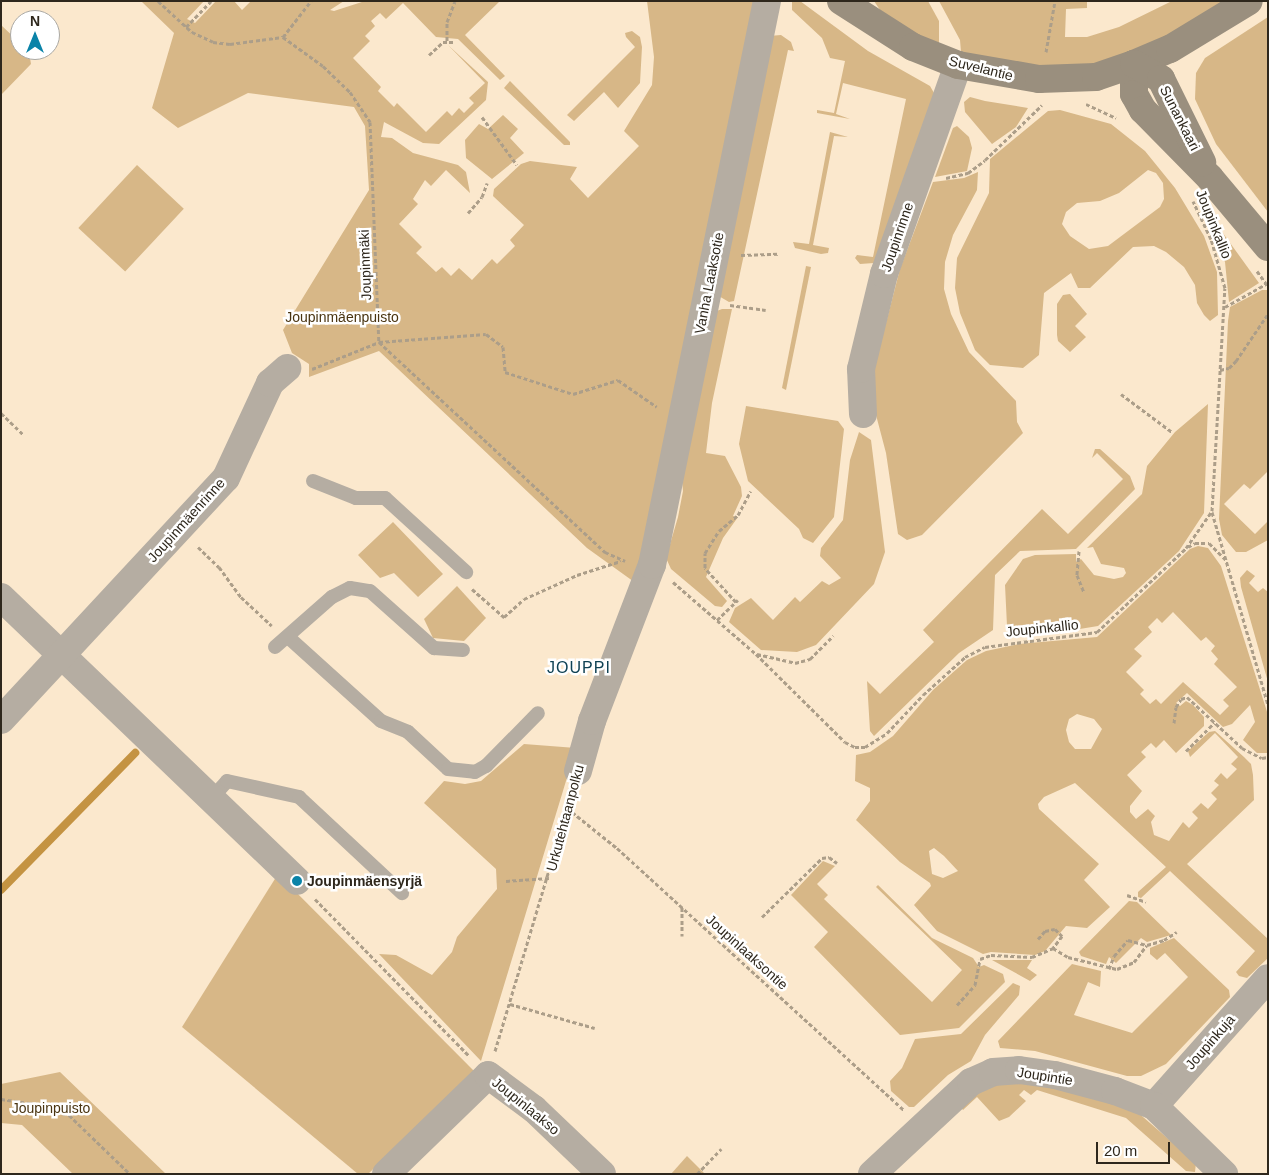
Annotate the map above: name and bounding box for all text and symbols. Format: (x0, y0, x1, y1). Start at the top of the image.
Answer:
north arrow (10, 10, 60, 60)
text: N (30, 13, 40, 29)
street label: Suvelantie (947, 52, 1015, 84)
street label: Sunankaari (1156, 83, 1204, 153)
street label: Joupinkallio (1193, 187, 1235, 261)
street label: Joupinrinne (877, 200, 917, 274)
street label: Joupinmäki (355, 229, 375, 301)
street label: Vanha Laaksotie (691, 231, 727, 335)
park label: Joupinmäenpuisto (285, 309, 399, 325)
street label: Joupinmäenrinne (144, 474, 228, 566)
street label: Joupinkallio (1005, 616, 1079, 640)
district label: JOUPPI (546, 658, 612, 678)
street label: Urkutehtaanpolku (543, 763, 587, 873)
place label: Joupinmäensyrjä (307, 873, 422, 889)
marker: Joupinmäensyrjä (291, 875, 303, 887)
street label: Joupinlaaksontie (703, 911, 791, 993)
street label: Joupinkuja (1182, 1011, 1238, 1073)
street label: Joupintie (1016, 1063, 1074, 1089)
street label: Joupinlaakso (489, 1074, 563, 1138)
park label: Joupinpuisto (12, 1100, 90, 1116)
scale bar (1099, 1132, 1173, 1164)
text: 20 m (1104, 1142, 1137, 1159)

